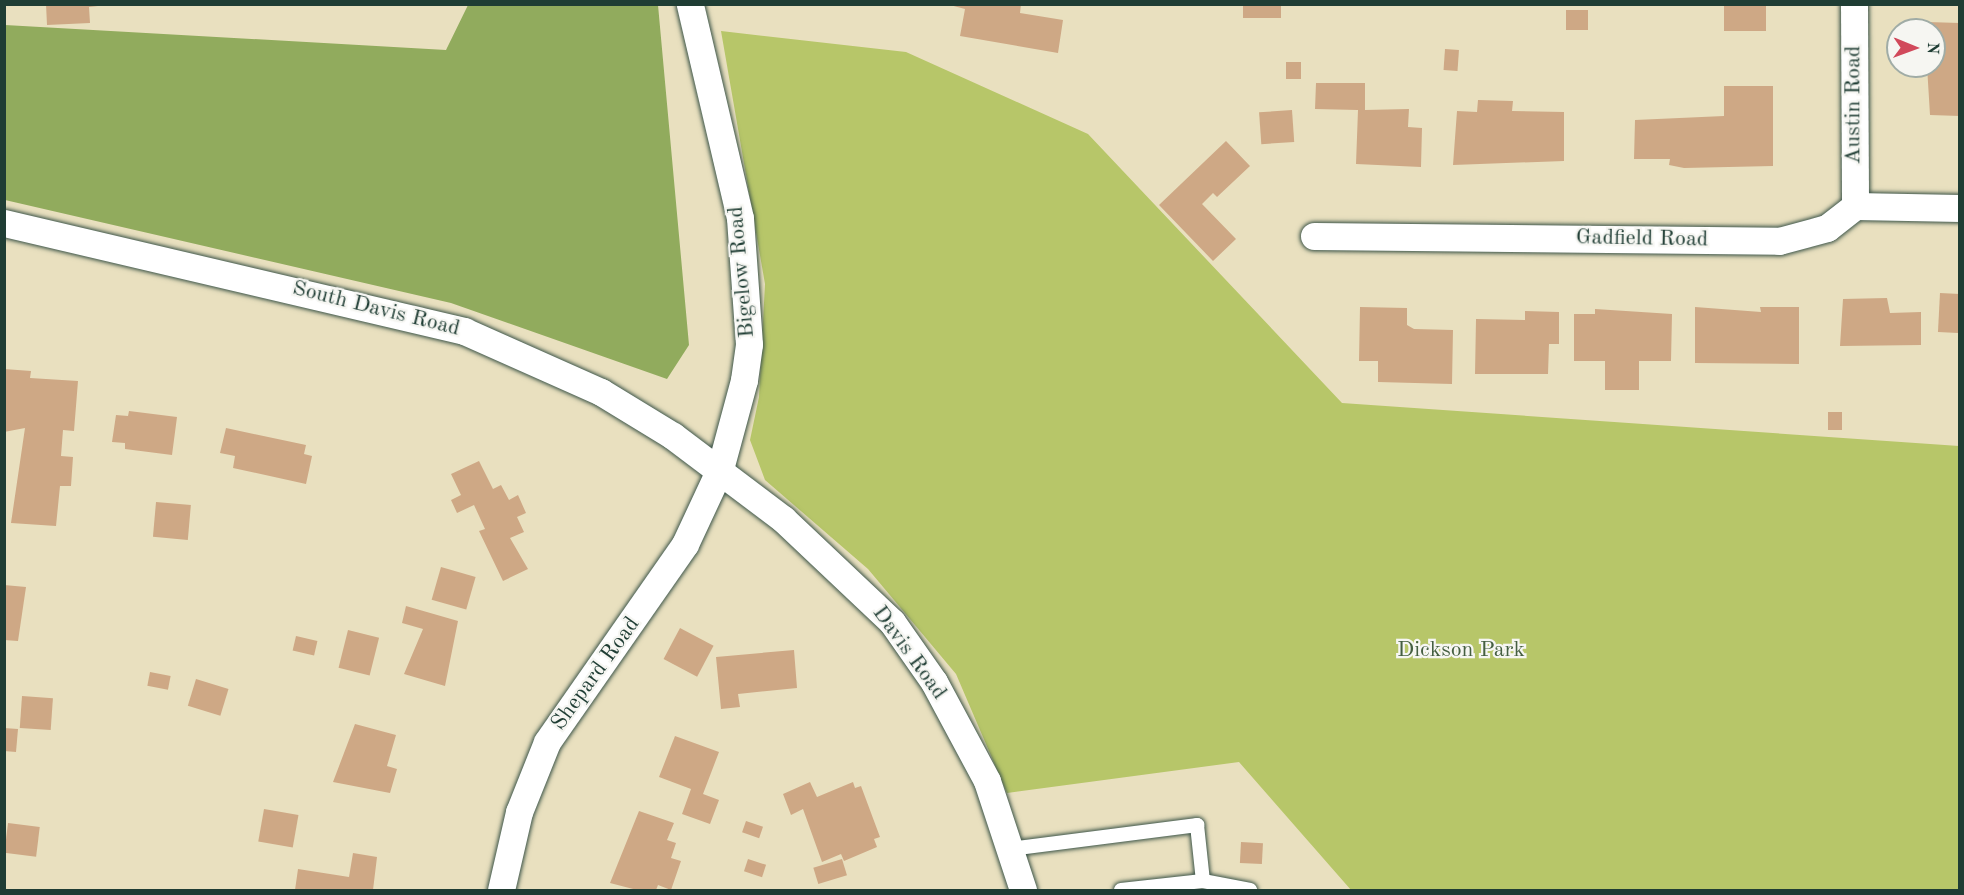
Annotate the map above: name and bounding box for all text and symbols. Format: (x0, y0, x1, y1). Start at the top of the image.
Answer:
north arrow (1886, 18, 1946, 78)
text: N (1924, 42, 1940, 55)
street label: Austin Road (1841, 46, 1867, 164)
street label: Bigelow Road (723, 205, 761, 339)
street label: Gadfield Road (1575, 225, 1709, 253)
street label: South Davis Road (289, 275, 463, 343)
street label: Davis Road (866, 601, 952, 705)
street label: Shepard Road (546, 612, 646, 736)
park label: Dickson Park (1397, 638, 1525, 664)

